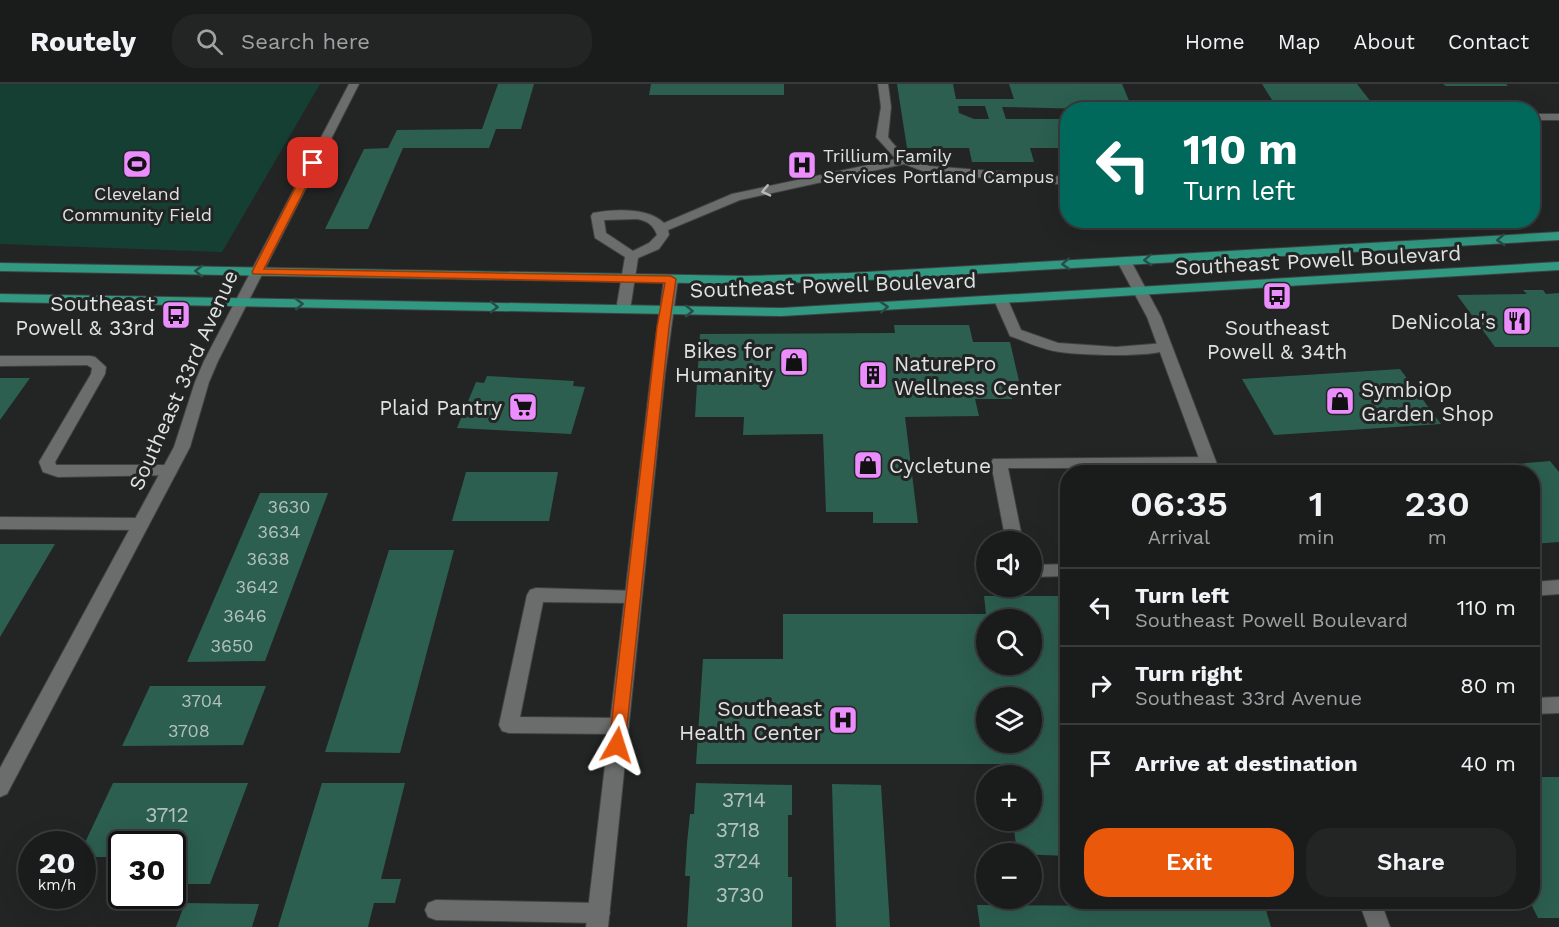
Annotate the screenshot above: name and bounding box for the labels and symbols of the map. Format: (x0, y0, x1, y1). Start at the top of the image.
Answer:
pin (287, 137, 338, 188)
place label: Trillium Family Services Portland Campus (823, 145, 1054, 187)
sports icon: Cleveland Community Field (121, 148, 153, 180)
hospital icon: Trillium Family Services Portland Campus (786, 149, 818, 181)
place label: Cleveland Community Field (62, 183, 212, 225)
one-way arrow (761, 184, 771, 197)
one-way arrow (1496, 233, 1505, 246)
street label: Southeast Powell Boulevard (1174, 240, 1462, 280)
one-way arrow (1143, 253, 1152, 266)
one-way arrow (1061, 258, 1070, 271)
one-way arrow (194, 264, 203, 277)
street label: Southeast 33rd Avenue (123, 266, 243, 494)
street label: Southeast Powell Boulevard (689, 268, 977, 302)
bus stop icon: Southeast Powell & 34th (1261, 280, 1293, 312)
place label: Southeast Powell & 33rd (15, 291, 155, 340)
one-way arrow (295, 298, 304, 310)
bus stop icon: Southeast Powell & 33rd (160, 299, 192, 331)
one-way arrow (880, 300, 889, 313)
one-way arrow (490, 301, 499, 314)
one-way arrow (685, 305, 694, 317)
restaurant icon: DeNicola's (1501, 305, 1533, 337)
place label: DeNicola's (1390, 309, 1496, 334)
place label: Southeast Powell & 34th (1207, 315, 1347, 364)
place label: Bikes for Humanity (675, 338, 773, 387)
shop icon: Bikes for Humanity (778, 346, 810, 378)
place label: NaturePro Wellness Center (894, 351, 1062, 400)
building icon: NaturePro Wellness Center (857, 359, 889, 391)
place label: SymbiOp Garden Shop (1361, 377, 1494, 426)
shop icon: SymbiOp Garden Shop (1324, 385, 1356, 417)
supermarket icon: Plaid Pantry (507, 391, 539, 423)
place label: Plaid Pantry (379, 395, 502, 420)
shop icon: Cycletune (852, 449, 884, 481)
place label: Cycletune (889, 453, 991, 478)
house number: 3630 (267, 496, 311, 517)
house number: 3634 (258, 521, 300, 542)
house number: 3638 (246, 548, 290, 569)
house number: 3642 (236, 576, 278, 597)
house number: 3646 (223, 605, 267, 626)
house number: 3650 (210, 635, 254, 656)
house number: 3704 (181, 690, 223, 711)
place label: Southeast Health Center (679, 696, 822, 745)
hospital icon: Southeast Health Center (827, 704, 859, 736)
position arrow (585, 713, 649, 777)
house number: 3708 (168, 720, 210, 741)
house number: 3714 (722, 787, 766, 812)
house number: 3712 (145, 802, 189, 827)
house number: 3718 (716, 817, 760, 842)
speed limit sign: 30 (108, 831, 186, 909)
house number: 3724 (713, 848, 761, 873)
house number: 3730 (716, 882, 764, 907)

